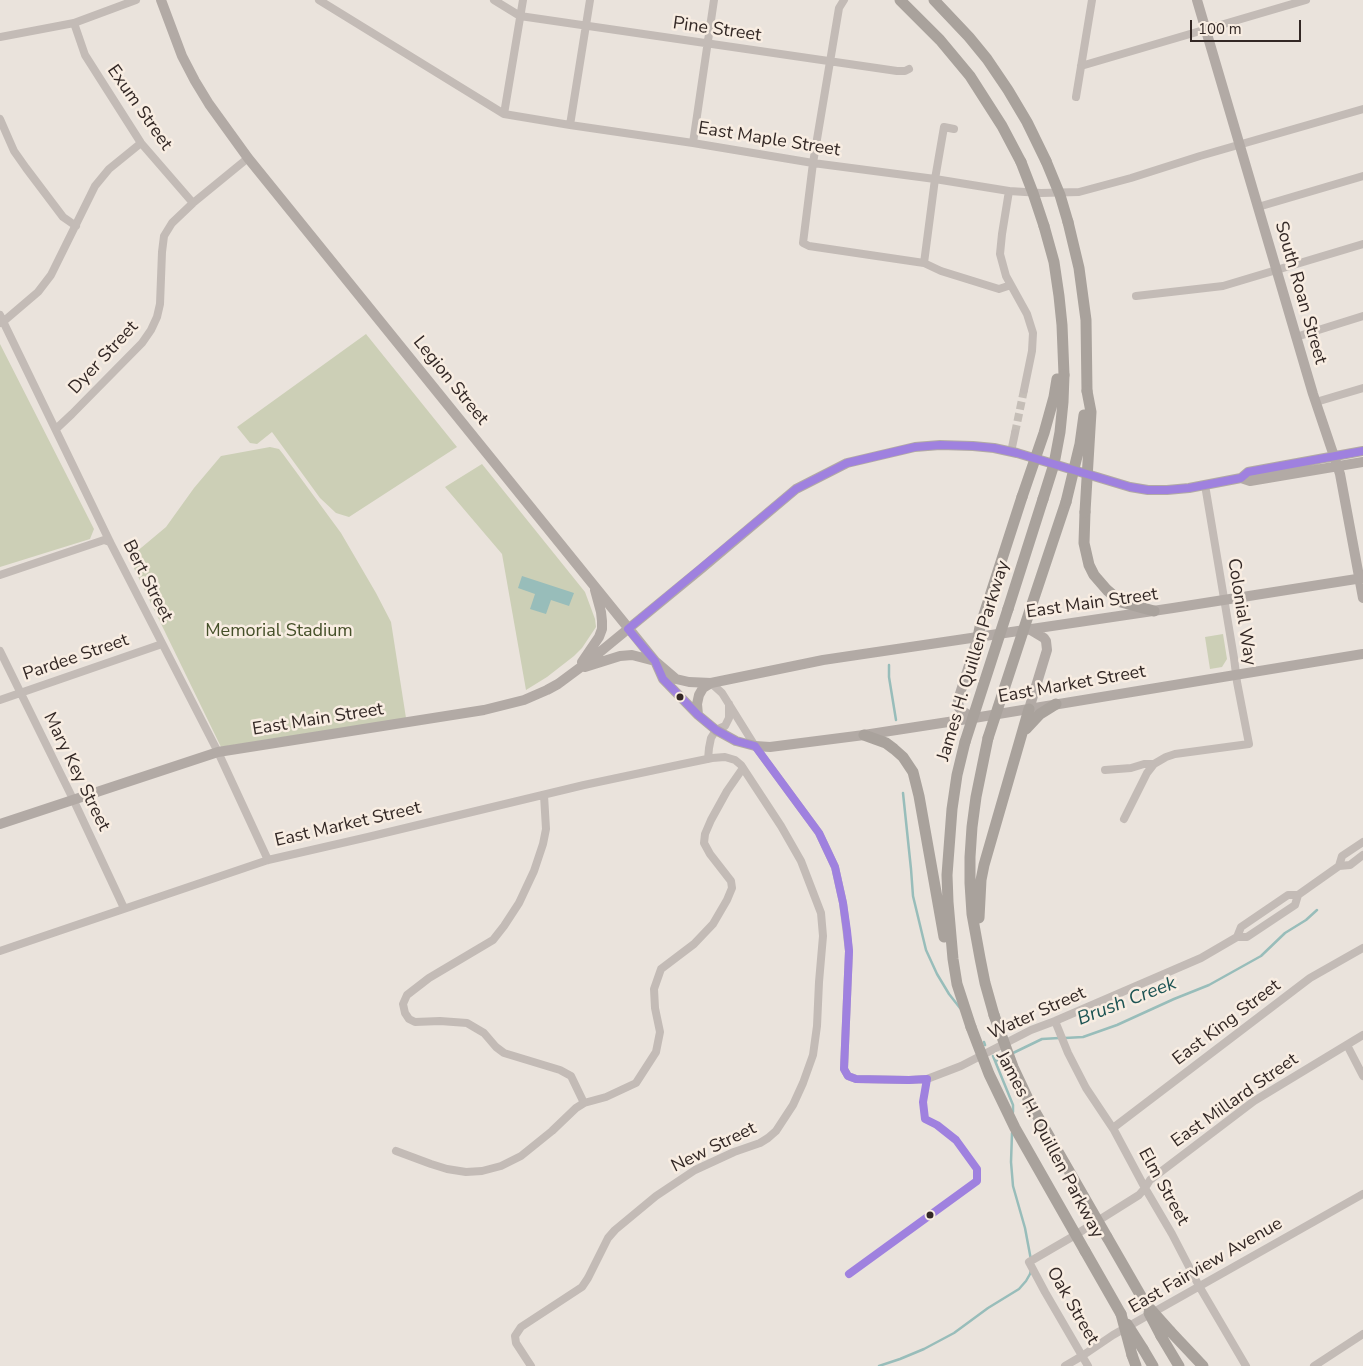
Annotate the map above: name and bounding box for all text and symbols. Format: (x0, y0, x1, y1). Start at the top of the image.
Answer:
scale bar (1193, 10, 1304, 42)
street label: Pine Street (671, 13, 763, 47)
text: 100 m (1198, 19, 1242, 39)
street label: Exum Street (102, 61, 176, 155)
street label: East Maple Street (697, 118, 841, 162)
street label: South Roan Street (1269, 219, 1331, 367)
street label: Dyer Street (65, 317, 143, 399)
street label: Legion Street (408, 332, 492, 430)
street label: Bert Street (117, 537, 177, 625)
street label: Colonial Way (1222, 557, 1260, 667)
street label: James H. Quillen Parkway (933, 558, 1015, 764)
street label: East Main Street (1025, 584, 1159, 624)
park label: Memorial Stadium (205, 621, 353, 643)
street label: Pardee Street (20, 630, 132, 686)
street label: East Market Street (997, 661, 1147, 709)
unlabelled marker (675, 692, 685, 702)
street label: East Main Street (251, 699, 385, 741)
street label: Mary Key Street (38, 709, 114, 835)
street label: East Market Street (273, 798, 423, 852)
water label: Brush Creek (1074, 973, 1180, 1031)
street label: East King Street (1169, 975, 1285, 1071)
street label: Water Street (985, 983, 1089, 1045)
street label: James H. Quillen Parkway (991, 1048, 1107, 1242)
street label: East Millard Street (1167, 1049, 1303, 1153)
street label: New Street (668, 1118, 760, 1178)
street label: Elm Street (1133, 1145, 1193, 1229)
unlabelled marker (925, 1210, 935, 1220)
street label: East Fairview Avenue (1125, 1213, 1287, 1319)
street label: Oak Street (1041, 1263, 1103, 1349)

